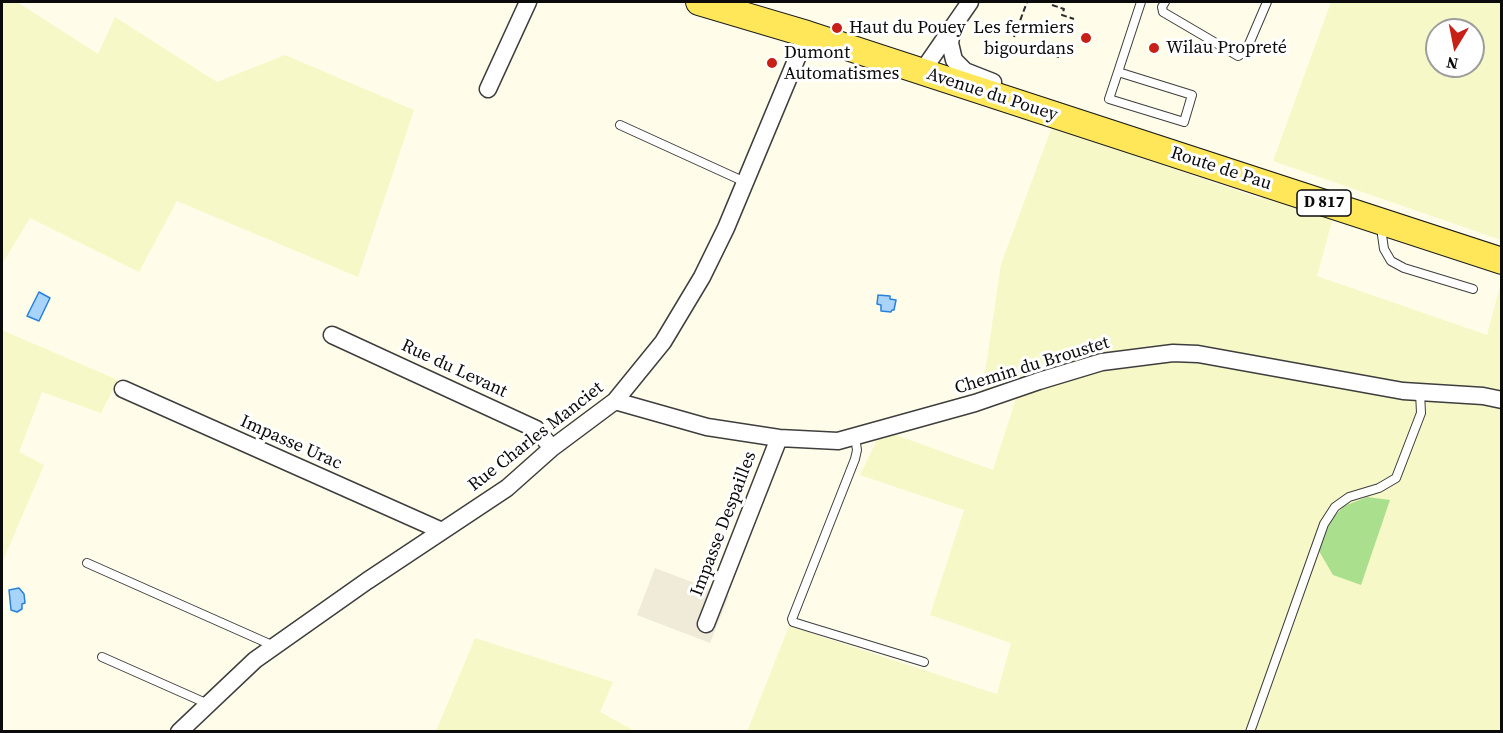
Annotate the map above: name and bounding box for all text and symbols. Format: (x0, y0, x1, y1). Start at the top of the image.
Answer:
place label: Haut du Pouey (849, 17, 966, 39)
place label: Les fermiers bigourdans (973, 17, 1074, 60)
north arrow (1425, 18, 1485, 78)
marker: Haut du Pouey (830, 21, 844, 35)
marker: Les fermiers bigourdans (1079, 31, 1093, 45)
place label: Wilau Propreté (1166, 37, 1287, 59)
marker: Wilau Propreté (1147, 41, 1161, 55)
place label: Dumont Automatismes (784, 42, 899, 84)
text: N (1445, 52, 1460, 76)
marker: Dumont Automatismes (765, 56, 779, 70)
street label: Avenue du Pouey (924, 64, 1060, 126)
street label: Route de Pau (1168, 143, 1274, 195)
road number: D 817 (1297, 190, 1351, 216)
street label: Chemin du Broustet (952, 332, 1112, 400)
street label: Rue du Levant (398, 335, 510, 403)
street label: Rue Charles Manciet (464, 378, 608, 496)
street label: Impasse Urac (237, 411, 345, 475)
street label: Impasse Despailles (686, 448, 762, 600)

